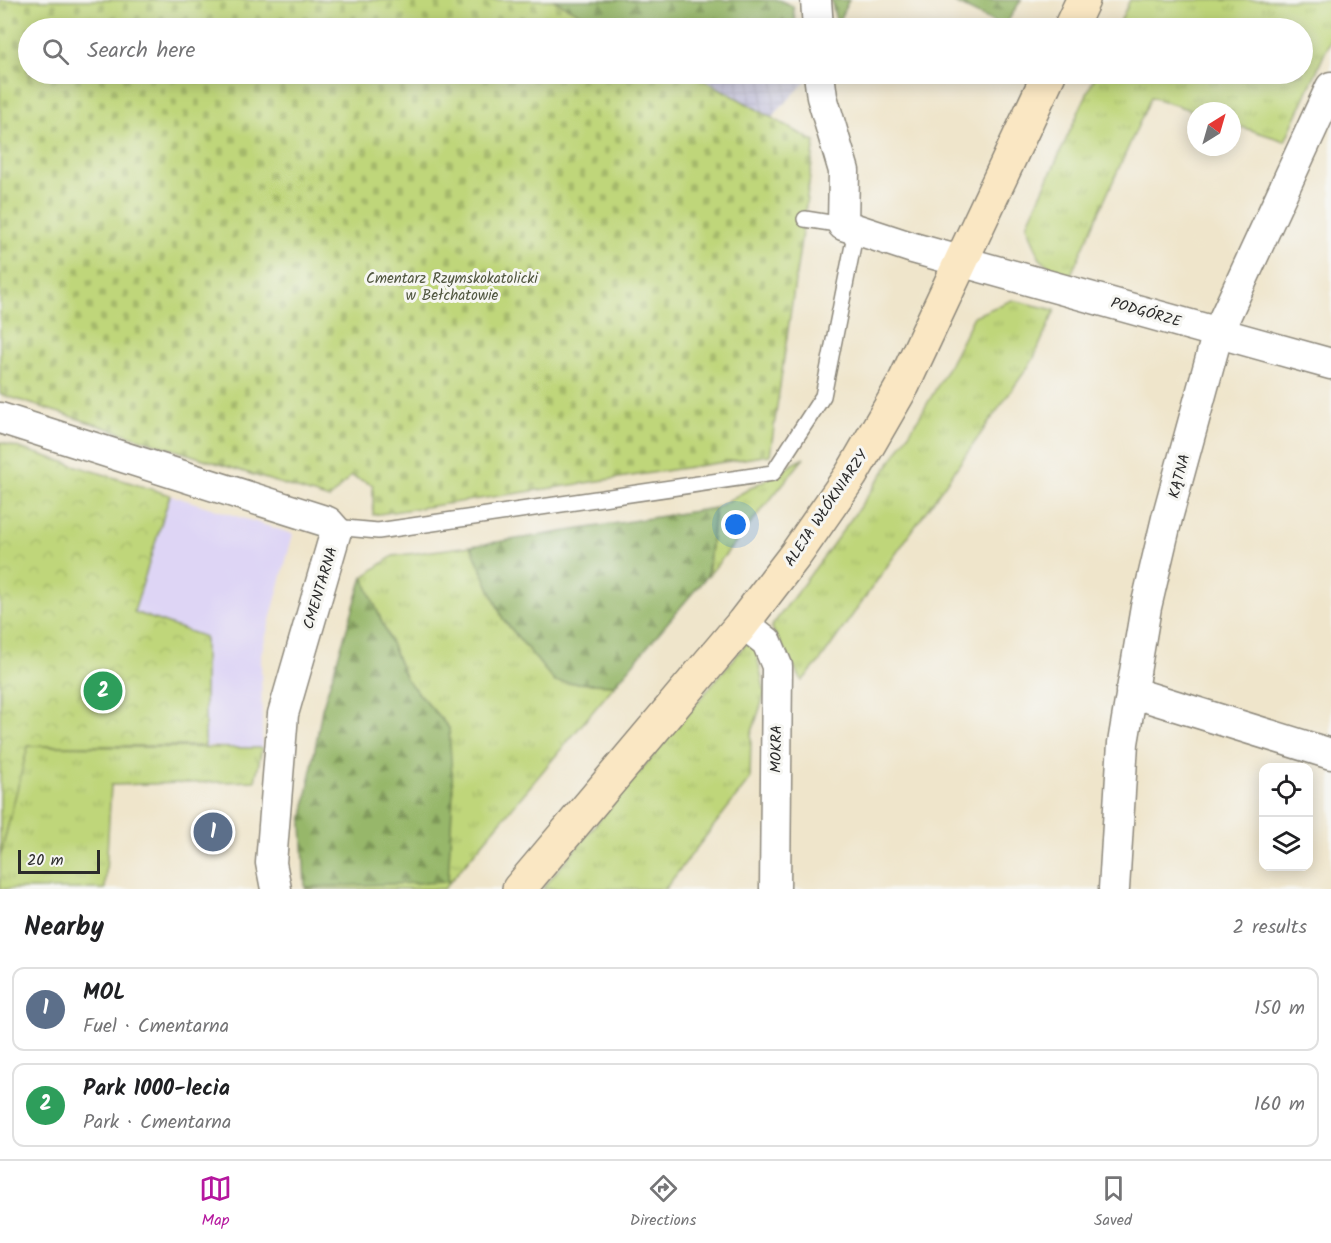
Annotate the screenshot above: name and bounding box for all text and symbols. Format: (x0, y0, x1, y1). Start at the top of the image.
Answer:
search box (18, 18, 1313, 84)
text: Search here (87, 34, 195, 69)
icon: search (39, 35, 72, 68)
north arrow (1187, 102, 1241, 156)
park label: Cmentarz Rzymskokatolicki w Bełchatowie (366, 267, 539, 308)
street label: PODGÓRZE (1108, 291, 1185, 335)
street label: ALEJA WŁÓKNIARZY (779, 444, 876, 572)
street label: KĄTNA (1163, 451, 1197, 501)
your location (721, 510, 750, 539)
street label: CMENTARNA (297, 544, 345, 632)
pin: 2 (84, 668, 122, 714)
street label: MOKRA (765, 725, 789, 773)
map controls (1259, 763, 1313, 871)
button: locate (1259, 763, 1313, 817)
pin: 1 (194, 810, 232, 854)
button: layers (1259, 817, 1313, 871)
scale bar (18, 847, 100, 874)
text: 20 m (27, 848, 63, 873)
text: Nearby (24, 907, 104, 949)
text: 2 results (1232, 912, 1307, 944)
text: MOL (83, 976, 125, 1011)
text: 1 (42, 993, 49, 1025)
text: 150 m (1254, 993, 1305, 1025)
text: Fuel · Cmentarna (83, 1011, 229, 1043)
text: Park 1000-lecia (83, 1072, 230, 1107)
text: 2 (40, 1089, 51, 1121)
text: 160 m (1254, 1089, 1305, 1121)
text: Park · Cmentarna (83, 1107, 231, 1139)
tab: Map (199, 1172, 232, 1233)
tab: Directions (630, 1172, 696, 1233)
tab: Saved (1094, 1172, 1132, 1233)

